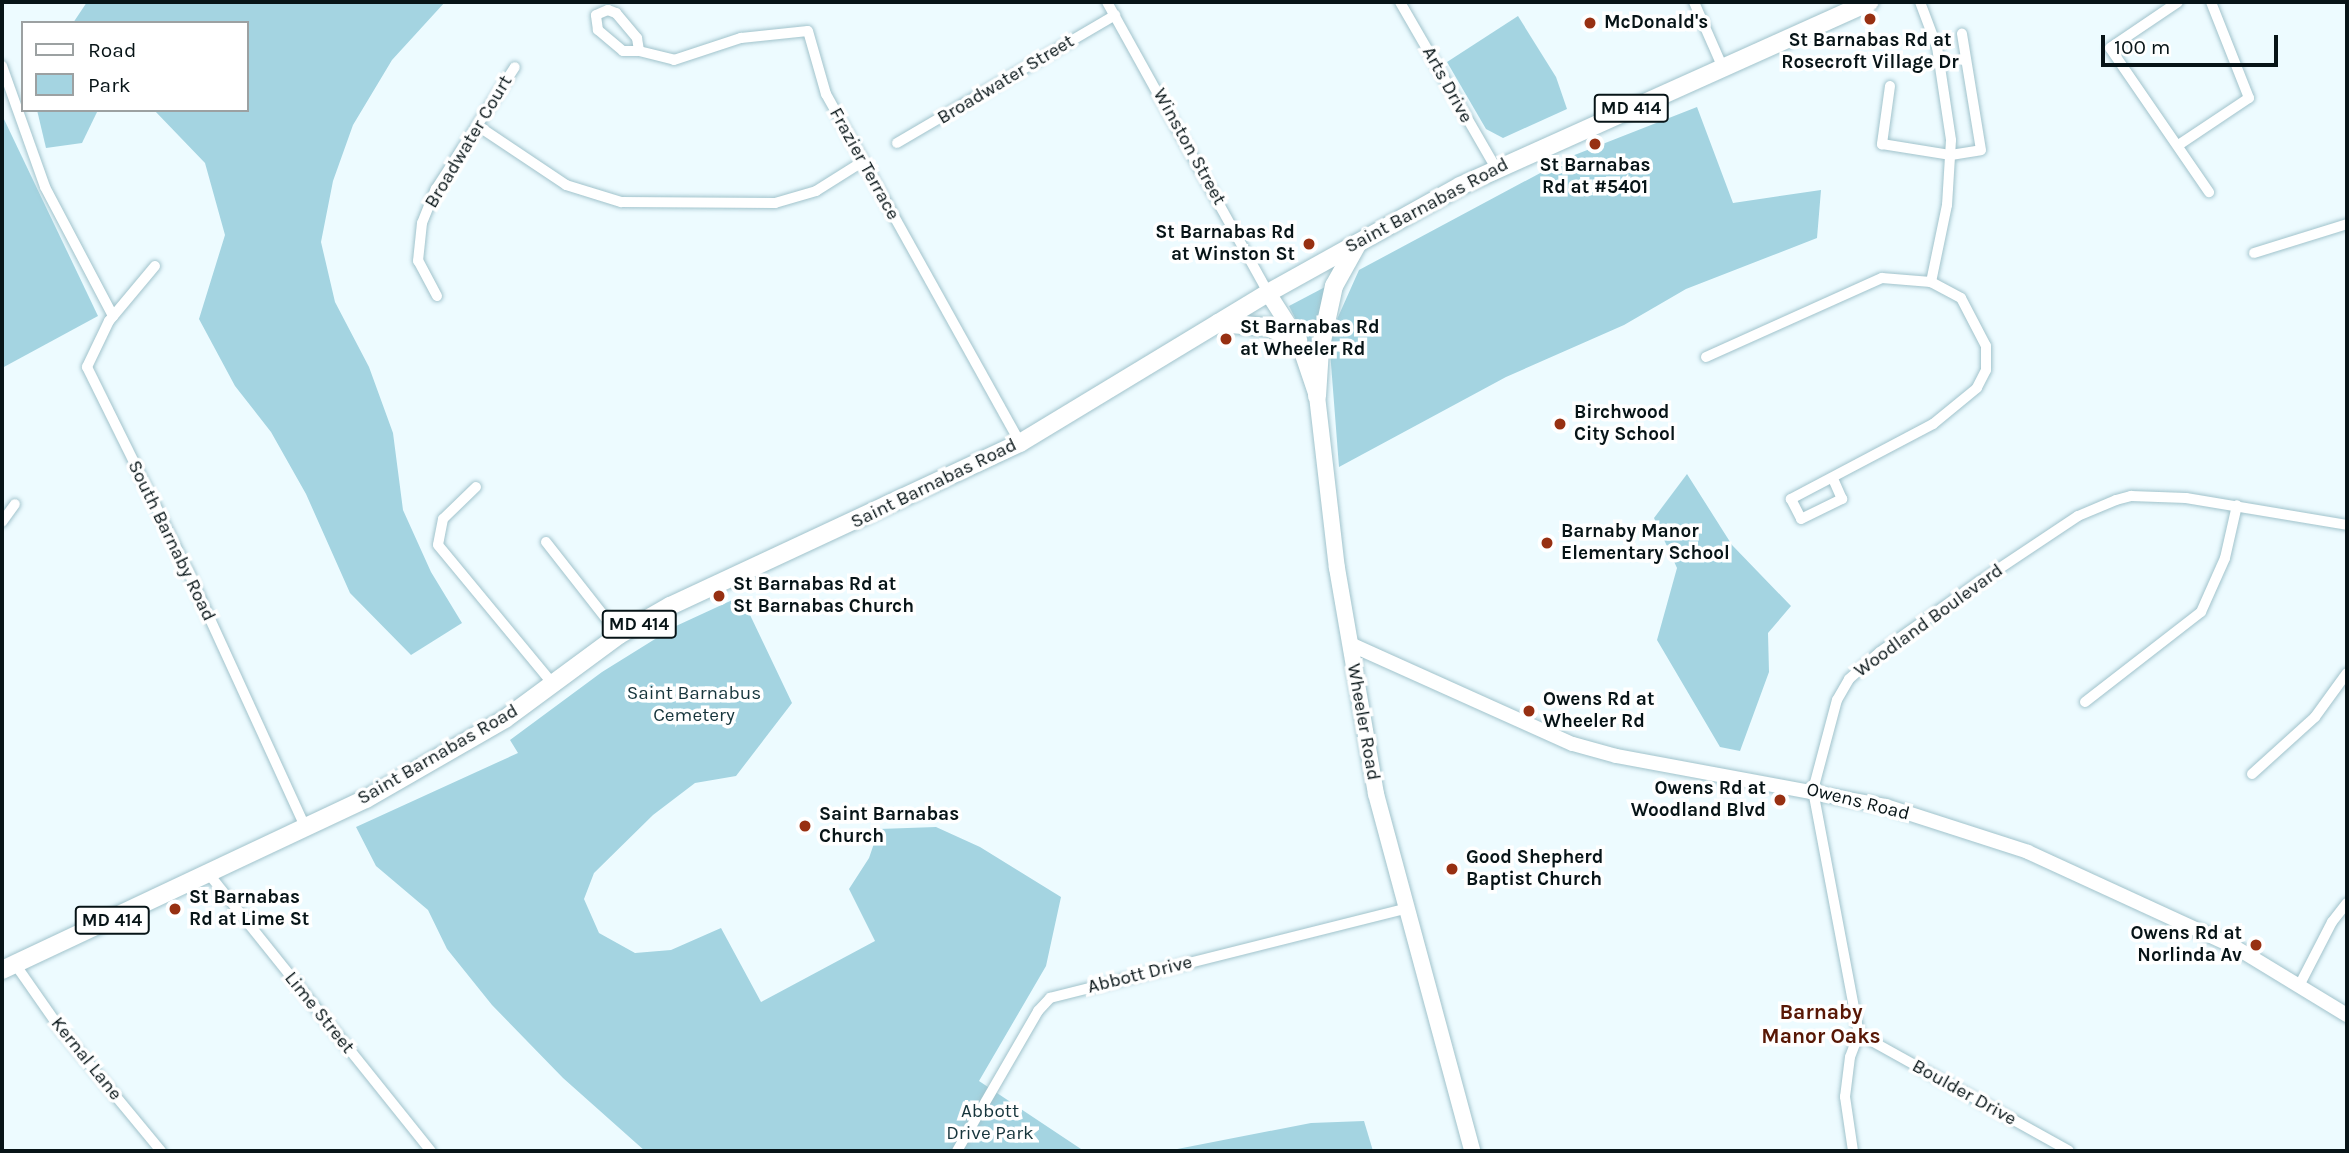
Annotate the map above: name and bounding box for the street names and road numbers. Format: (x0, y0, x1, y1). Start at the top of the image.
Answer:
street label: Broadwater Street (934, 30, 1078, 130)
street label: Arts Drive (1417, 43, 1477, 127)
street label: Broadwater Court (420, 71, 518, 213)
street label: Winston Street (1148, 85, 1230, 209)
road number: MD 414 (1592, 94, 1670, 122)
street label: Frazier Terrace (824, 104, 904, 224)
street label: Saint Barnabas Road (1341, 153, 1513, 259)
street label: Saint Barnabas Road (847, 434, 1021, 534)
street label: South Barnaby Road (122, 457, 220, 625)
street label: Woodland Boulevard (1850, 559, 2008, 683)
road number: MD 414 (600, 610, 678, 638)
street label: Wheeler Road (1342, 662, 1384, 782)
street label: Saint Barnabas Road (354, 700, 522, 810)
street label: Owens Road (1804, 778, 1912, 826)
road number: MD 414 (74, 905, 150, 934)
street label: Abbott Drive (1085, 951, 1195, 999)
street label: Lime Street (279, 967, 359, 1059)
street label: Kernal Lane (46, 1013, 126, 1105)
street label: Boulder Drive (1908, 1055, 2020, 1131)

